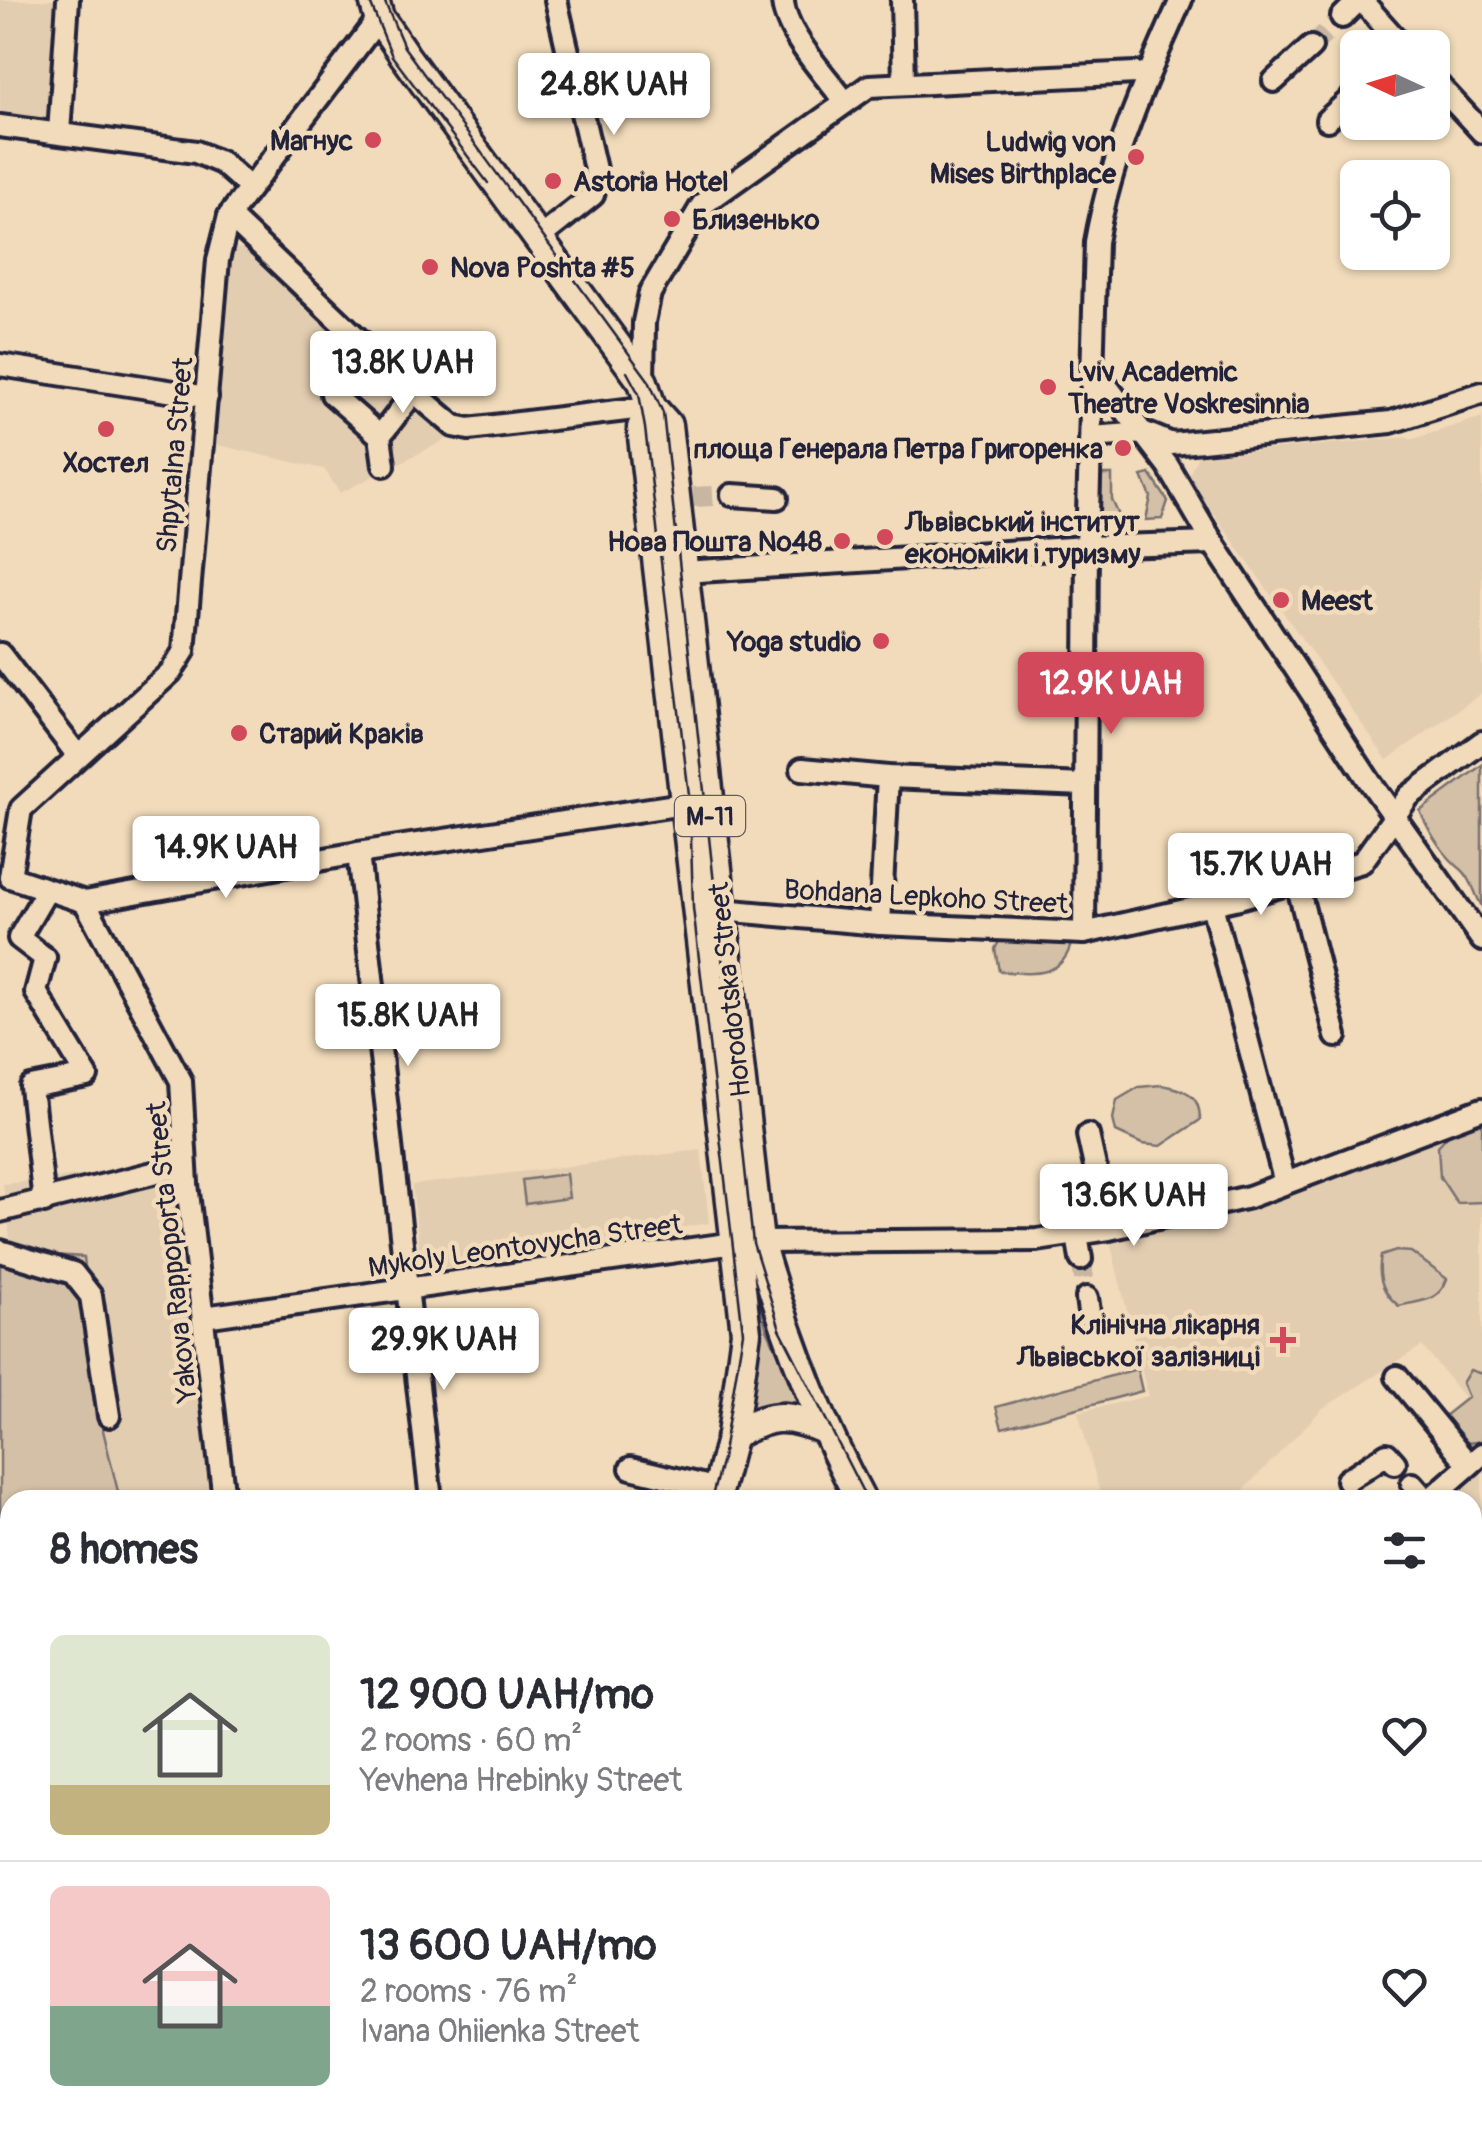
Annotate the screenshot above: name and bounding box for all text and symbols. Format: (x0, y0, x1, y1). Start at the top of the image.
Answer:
north arrow (1340, 30, 1450, 140)
map controls (1340, 30, 1450, 270)
pin: 24.8K UAH (500, 53, 728, 138)
text: 24.8K UAH (540, 65, 688, 105)
place label: Магнус (270, 124, 353, 159)
place label: Ludwig von Mises Birthplace (930, 125, 1117, 192)
marker: Магнус (362, 129, 384, 151)
marker: Ludwig von Mises Birthplace (1125, 146, 1147, 168)
button: locate (1340, 160, 1450, 270)
place label: Astoria Hotel (573, 165, 729, 200)
marker: Astoria Hotel (542, 170, 564, 192)
place label: Близенько (692, 203, 820, 238)
marker: Близенько (661, 208, 683, 230)
place label: Nova Poshta #5 (450, 251, 635, 286)
marker: Nova Poshta #5 (419, 256, 441, 278)
pin: 13.8K UAH (289, 331, 517, 416)
text: 13.8K UAH (332, 343, 474, 383)
street label: Shpytalna Street (149, 355, 202, 555)
place label: Lviv Academic Theatre Voskresinnia (1067, 355, 1309, 422)
marker: Lviv Academic Theatre Voskresinnia (1037, 376, 1059, 398)
marker: Хостел (95, 418, 117, 440)
place label: площа Генерала Петра Григоренка (693, 432, 1103, 467)
marker: площа Генерала Петра Григоренка (1112, 437, 1134, 459)
place label: Хостел (63, 446, 149, 481)
place label: Львівський інститут економіки і туризму (904, 505, 1141, 572)
place label: Нова Пошта №48 (607, 525, 822, 560)
marker: Львівський інститут економіки і туризму (874, 526, 896, 548)
marker: Нова Пошта №48 (831, 530, 853, 552)
place label: Meest (1301, 584, 1373, 619)
marker: Meest (1270, 589, 1292, 611)
place label: Yoga studio (725, 625, 861, 660)
marker: Yoga studio (870, 630, 892, 652)
pin: 12.9K UAH (997, 652, 1225, 737)
text: 12.9K UAH (1040, 664, 1182, 704)
place label: Старий Краків (259, 717, 424, 752)
marker: Старий Краків (228, 722, 250, 744)
road number: М-11 (675, 796, 745, 836)
pin: 14.9K UAH (112, 816, 340, 901)
text: 14.9K UAH (154, 828, 298, 868)
pin: 15.7K UAH (1147, 833, 1375, 918)
text: 15.7K UAH (1190, 845, 1332, 885)
street label: Bohdana Lepkoho Street (783, 873, 1070, 922)
street label: Horodotska Street (702, 880, 759, 1099)
pin: 15.8K UAH (294, 984, 522, 1069)
text: 15.8K UAH (337, 996, 479, 1036)
street label: Yakova Rappoporta Street (139, 1099, 206, 1405)
pin: 13.6K UAH (1020, 1164, 1248, 1249)
text: 13.6K UAH (1062, 1176, 1206, 1216)
street label: Mykoly Leontovycha Street (366, 1207, 685, 1286)
pin: 29.9K UAH (330, 1308, 558, 1393)
place label: Клінічна лікарня Львівської залізниці (1016, 1308, 1260, 1375)
text: 29.9K UAH (371, 1320, 517, 1360)
marker: Клінічна лікарня Львівської залізниці (1270, 1327, 1296, 1353)
icon: filters (1377, 1523, 1432, 1578)
text: 8 homes (50, 1524, 198, 1576)
text: 12 900 UAH/mo (360, 1669, 654, 1721)
icon: home (130, 1675, 250, 1795)
icon: heart (1377, 1708, 1432, 1763)
text: 2 rooms · 60 m² (360, 1721, 582, 1761)
text: Yevhena Hrebinky Street (360, 1761, 682, 1801)
text: 13 600 UAH/mo (360, 1920, 656, 1972)
icon: home (130, 1926, 250, 2046)
icon: heart (1377, 1959, 1432, 2014)
text: 2 rooms · 76 m² (360, 1972, 577, 2012)
text: Ivana Ohiienka Street (360, 2012, 640, 2052)

